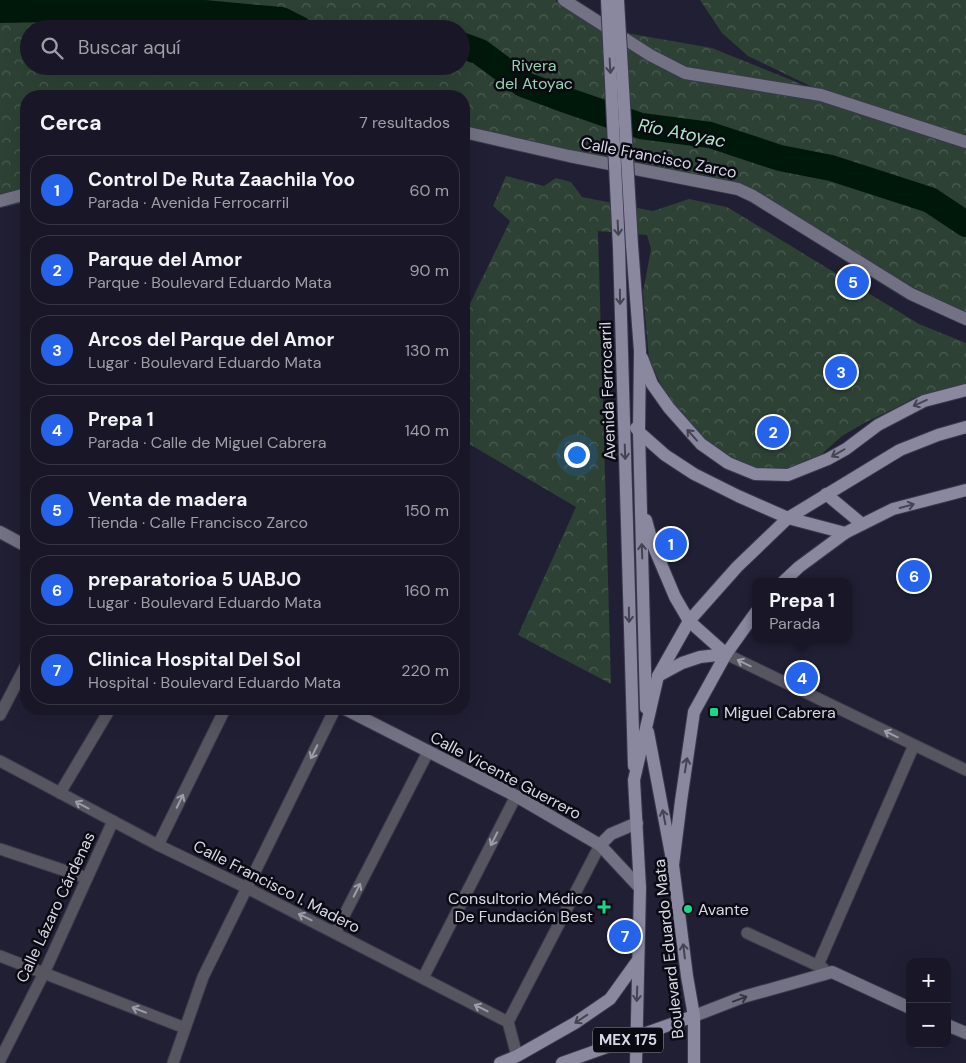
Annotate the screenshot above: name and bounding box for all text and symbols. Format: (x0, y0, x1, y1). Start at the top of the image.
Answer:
search box (20, 20, 470, 75)
icon: search (38, 34, 66, 62)
text: Buscar aquí (78, 35, 181, 60)
park label: Rivera del Atoyac (495, 55, 573, 94)
one-way arrow (606, 58, 615, 74)
text: Cerca (40, 109, 102, 137)
text: 7 resultados (359, 112, 450, 133)
water label: Río Atoyac (636, 113, 728, 153)
street label: Calle Francisco Zarco (579, 132, 739, 183)
text: Control De Ruta Zaachila Yoo (88, 167, 355, 192)
text: 1 (54, 180, 60, 201)
text: 60 m (409, 180, 449, 201)
text: Parada · Avenida Ferrocarril (88, 192, 289, 213)
one-way arrow (614, 220, 623, 236)
text: Parque del Amor (88, 247, 242, 272)
text: 2 (52, 260, 62, 281)
text: 90 m (409, 260, 449, 281)
pin: 5 (837, 263, 869, 301)
text: Parque · Boulevard Eduardo Mata (88, 272, 332, 293)
one-way arrow (615, 288, 625, 304)
street label: Avenida Ferrocarril (595, 321, 620, 461)
text: Arcos del Parque del Amor (88, 327, 334, 352)
text: 3 (52, 340, 62, 361)
text: 130 m (405, 340, 449, 361)
text: Lugar · Boulevard Eduardo Mata (88, 352, 321, 373)
pin: 3 (825, 353, 857, 391)
one-way arrow (913, 399, 928, 409)
text: Prepa 1 (88, 407, 154, 432)
pin: 2 (757, 413, 789, 451)
text: 4 (52, 420, 62, 441)
text: 140 m (405, 420, 449, 441)
one-way arrow (687, 428, 698, 441)
text: Parada · Calle de Miguel Cabrera (88, 432, 327, 453)
your location (564, 442, 590, 468)
one-way arrow (620, 444, 629, 460)
one-way arrow (832, 449, 846, 459)
text: Venta de madera (88, 487, 247, 512)
text: 5 (52, 500, 62, 521)
text: 150 m (405, 500, 449, 521)
one-way arrow (898, 501, 914, 510)
text: Tienda · Calle Francisco Zarco (88, 512, 308, 533)
pin: 1 (655, 525, 687, 563)
one-way arrow (637, 544, 647, 560)
pin: 6 (898, 557, 930, 595)
text: preparatorioa 5 UABJO (88, 567, 301, 592)
popup (752, 578, 852, 643)
text: 6 (52, 580, 62, 601)
text: 160 m (405, 580, 449, 601)
text: Prepa 1 (769, 588, 835, 613)
text: Lugar · Boulevard Eduardo Mata (88, 592, 321, 613)
one-way arrow (624, 606, 634, 622)
text: Parada (769, 613, 820, 634)
text: Clinica Hospital Del Sol (88, 647, 301, 672)
one-way arrow (737, 658, 752, 668)
pin: 4 (786, 659, 818, 697)
text: 7 (53, 660, 61, 681)
text: 220 m (401, 660, 449, 681)
text: Hospital · Boulevard Eduardo Mata (88, 672, 341, 693)
place label: Miguel Cabrera (724, 702, 836, 723)
marker: Miguel Cabrera (708, 706, 720, 718)
street label: Calle Vicente Guerrero (427, 727, 585, 824)
one-way arrow (883, 729, 898, 739)
one-way arrow (309, 745, 319, 760)
one-way arrow (682, 757, 692, 773)
one-way arrow (175, 794, 185, 809)
one-way arrow (75, 800, 90, 809)
one-way arrow (658, 810, 668, 826)
street label: Calle Lázaro Cárdenas (11, 828, 100, 986)
one-way arrow (489, 832, 499, 847)
street label: Calle Francisco I. Madero (190, 835, 364, 938)
street label: Boulevard Eduardo Mata (649, 858, 688, 1040)
one-way arrow (352, 882, 362, 897)
place label: Consultorio Médico De Fundación Best (448, 888, 593, 927)
place label: Avante (698, 899, 749, 920)
marker: Consultorio Médico De Fundación Best (597, 900, 611, 914)
marker: Avante (682, 903, 694, 915)
one-way arrow (298, 912, 313, 921)
pin: 7 (609, 917, 641, 955)
one-way arrow (679, 943, 689, 959)
map controls (906, 958, 951, 1048)
button: + (906, 958, 951, 1003)
one-way arrow (632, 986, 642, 1002)
one-way arrow (732, 994, 747, 1003)
one-way arrow (473, 1003, 488, 1013)
button: − (906, 1003, 951, 1048)
one-way arrow (132, 1005, 148, 1014)
one-way arrow (574, 1014, 588, 1024)
road number: MEX 175 (593, 1028, 663, 1052)

